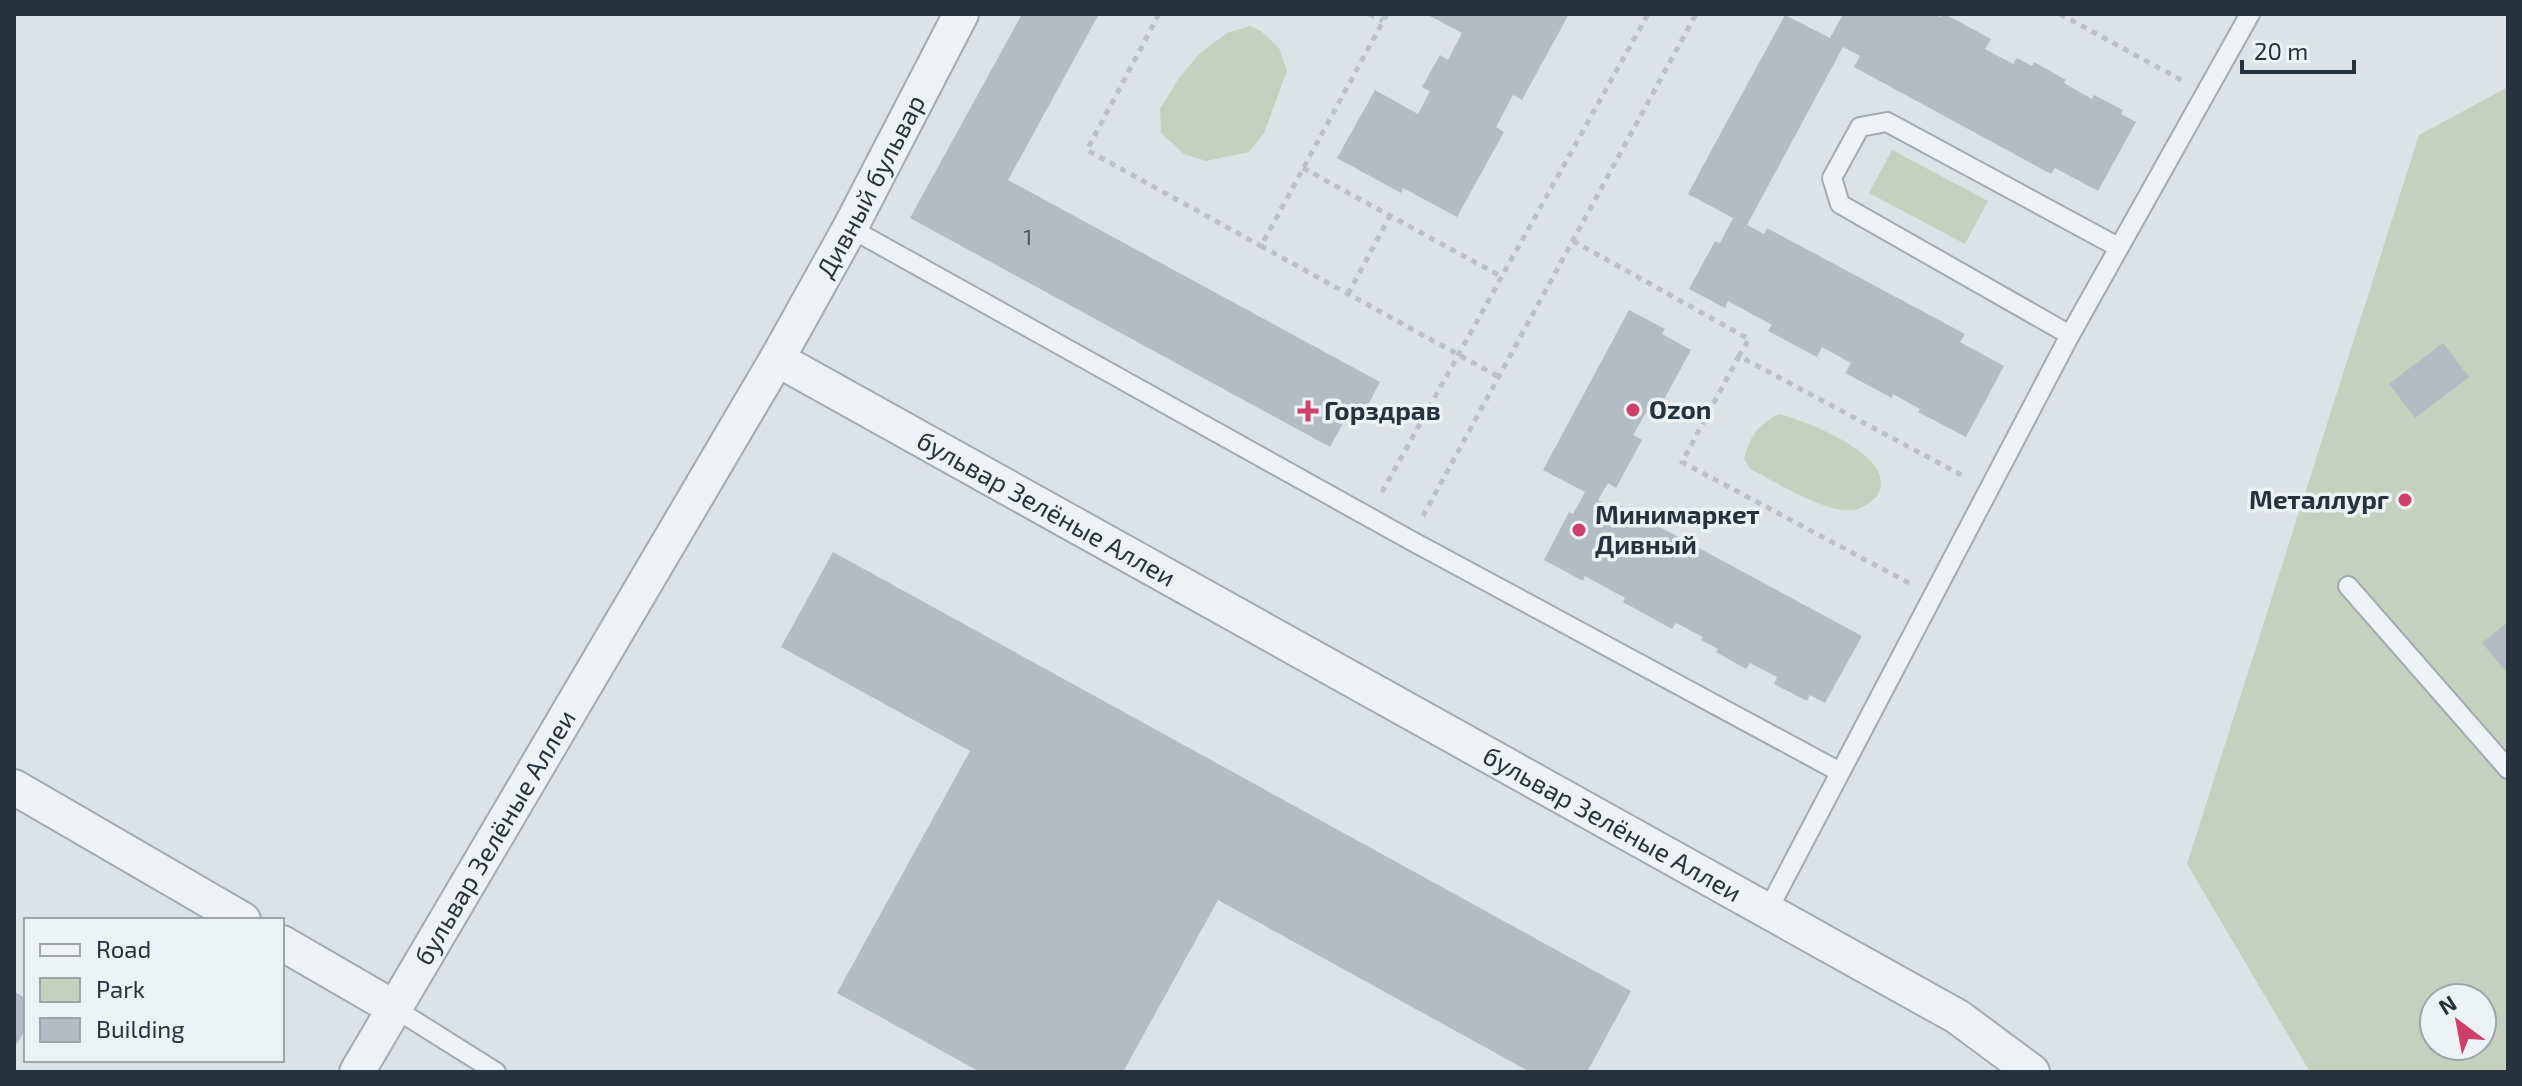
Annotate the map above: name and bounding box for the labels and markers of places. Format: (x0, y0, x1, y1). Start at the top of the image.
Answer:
place label: Ozon (1649, 393, 1711, 424)
place label: Горздрав (1324, 394, 1441, 425)
marker: Ozon (1624, 401, 1642, 419)
marker: Горздрав (1299, 402, 1317, 420)
place label: Металлург (2249, 483, 2389, 514)
marker: Металлург (2396, 491, 2414, 509)
place label: Минимаркет Дивный (1595, 498, 1760, 559)
marker: Минимаркет Дивный (1570, 521, 1588, 539)

